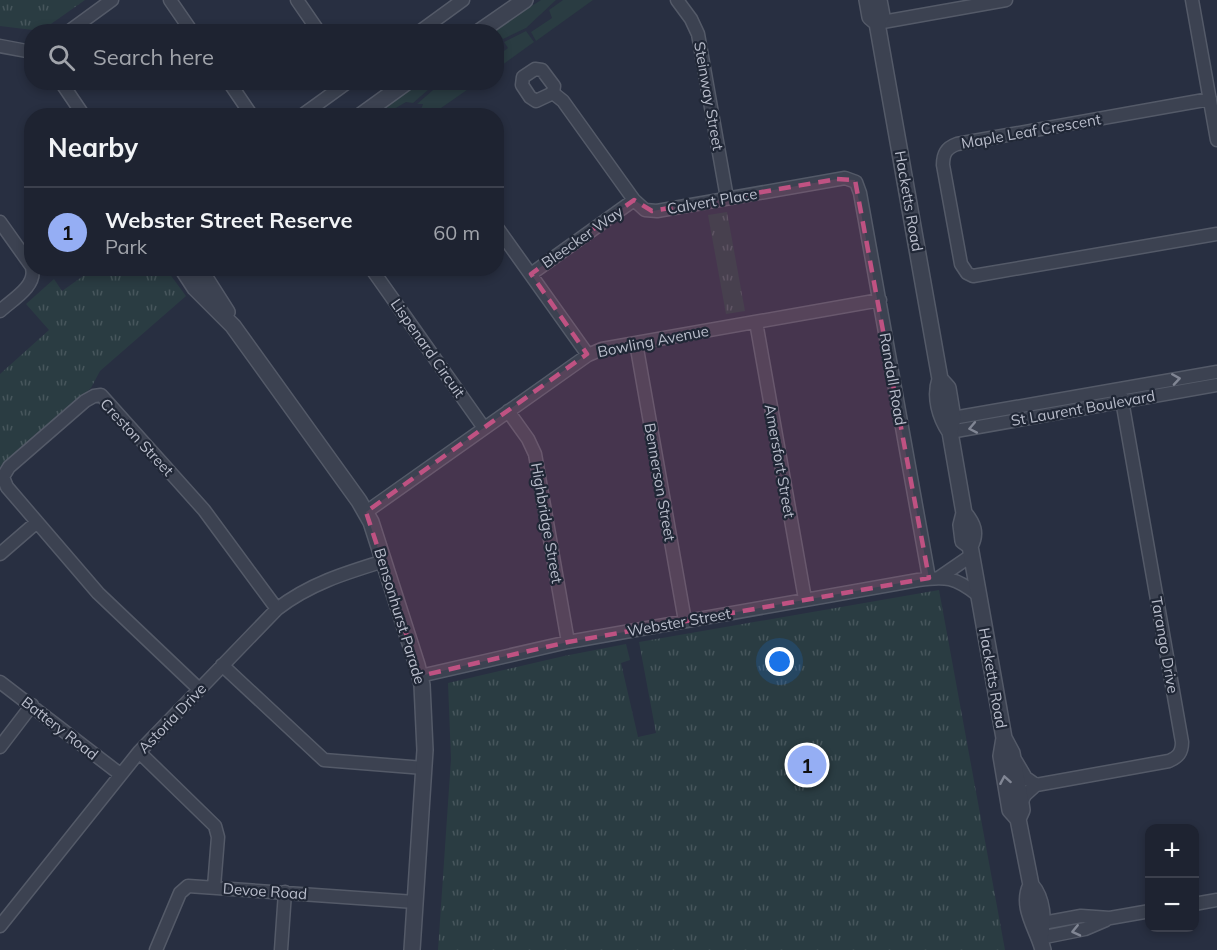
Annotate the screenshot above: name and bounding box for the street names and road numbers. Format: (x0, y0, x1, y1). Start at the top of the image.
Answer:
street label: Steinway Street (690, 40, 728, 152)
street label: Maple Leaf Crescent (960, 109, 1102, 153)
street label: Hacketts Road (891, 149, 927, 253)
street label: Calvert Place (665, 184, 759, 218)
street label: Bleecker Way (538, 202, 627, 272)
street label: Lispenard Circuit (387, 295, 469, 401)
street label: Bowling Avenue (596, 321, 710, 361)
street label: Randall Road (875, 331, 911, 427)
street label: St Laurent Boulevard (1009, 386, 1157, 430)
street label: Creston Street (96, 394, 178, 480)
street label: Amersfort Street (761, 403, 799, 519)
street label: Bennerson Street (640, 421, 680, 543)
street label: Highbridge Street (527, 461, 567, 585)
street label: Bensonhurst Parade (370, 546, 430, 686)
street label: Tarango Drive (1147, 595, 1183, 695)
street label: Webster Street (626, 604, 732, 640)
street label: Hacketts Road (975, 626, 1011, 730)
street label: Astoria Drive (134, 679, 210, 757)
street label: Battery Road (18, 692, 102, 764)
street label: Devoe Road (222, 879, 308, 903)

